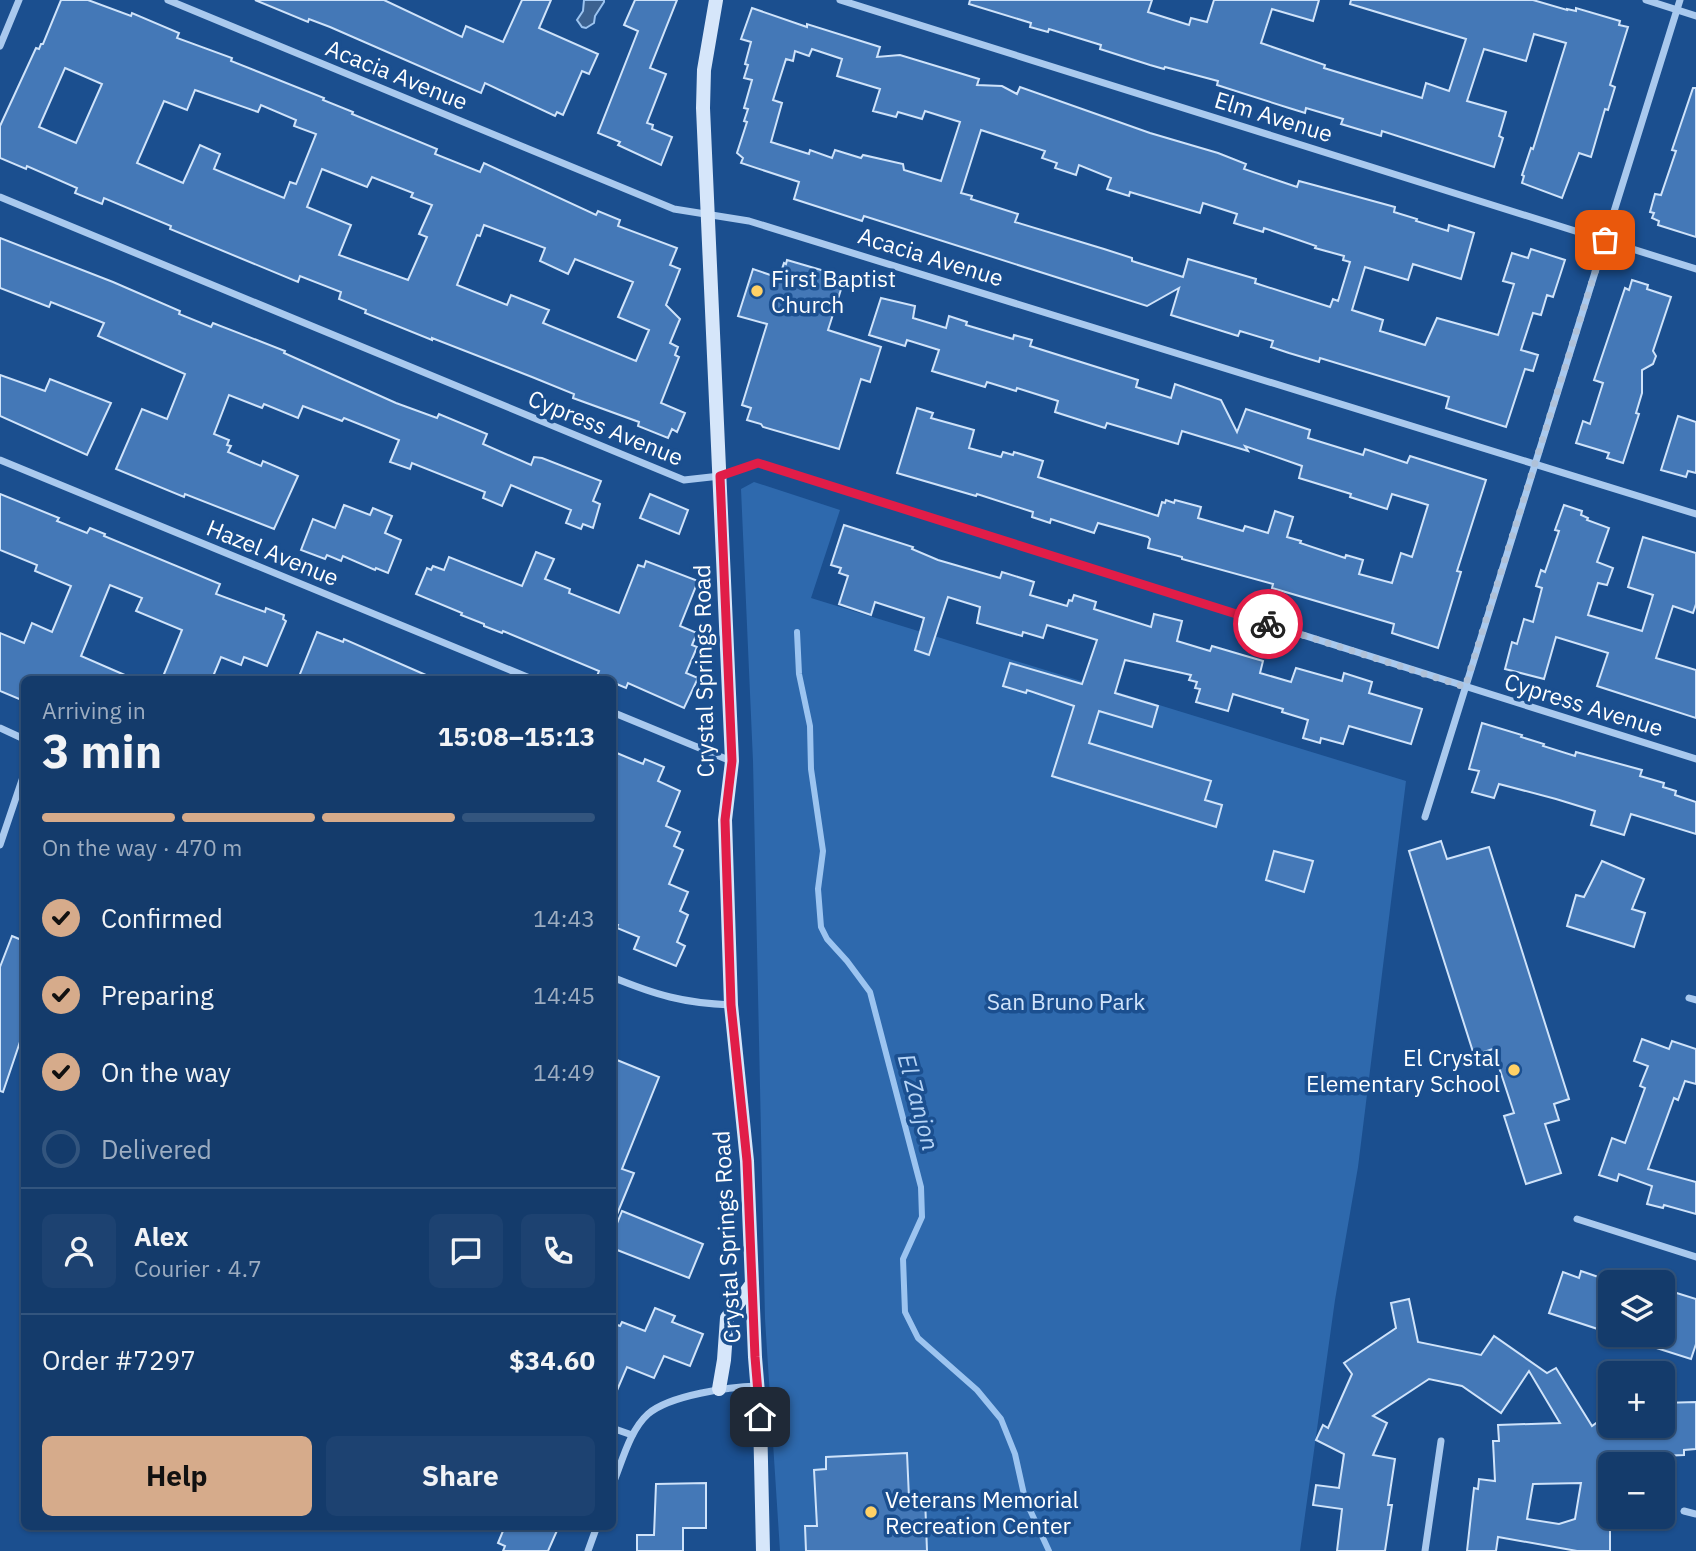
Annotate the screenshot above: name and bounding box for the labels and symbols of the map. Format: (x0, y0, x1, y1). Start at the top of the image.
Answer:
street label: Acacia Avenue (322, 32, 472, 116)
street label: Elm Avenue (1211, 84, 1337, 148)
pin (1575, 210, 1635, 270)
street label: Acacia Avenue (855, 220, 1007, 292)
place label: First Baptist Church (771, 263, 896, 319)
marker: First Baptist Church (749, 283, 765, 299)
street label: Cypress Avenue (524, 382, 688, 472)
street label: Hazel Avenue (202, 512, 344, 592)
street label: Crystal Springs Road (686, 564, 720, 778)
courier (1233, 589, 1303, 659)
street label: Cypress Avenue (1501, 666, 1667, 742)
park label: San Bruno Park (987, 986, 1145, 1016)
place label: El Crystal Elementary School (1306, 1042, 1500, 1098)
water label: El Zanjon (891, 1050, 947, 1154)
marker: El Crystal Elementary School (1506, 1062, 1522, 1078)
street label: Crystal Springs Road (705, 1130, 747, 1344)
pin (730, 1387, 790, 1447)
place label: Veterans Memorial Recreation Center (885, 1484, 1079, 1540)
marker: Veterans Memorial Recreation Center (863, 1504, 879, 1520)

